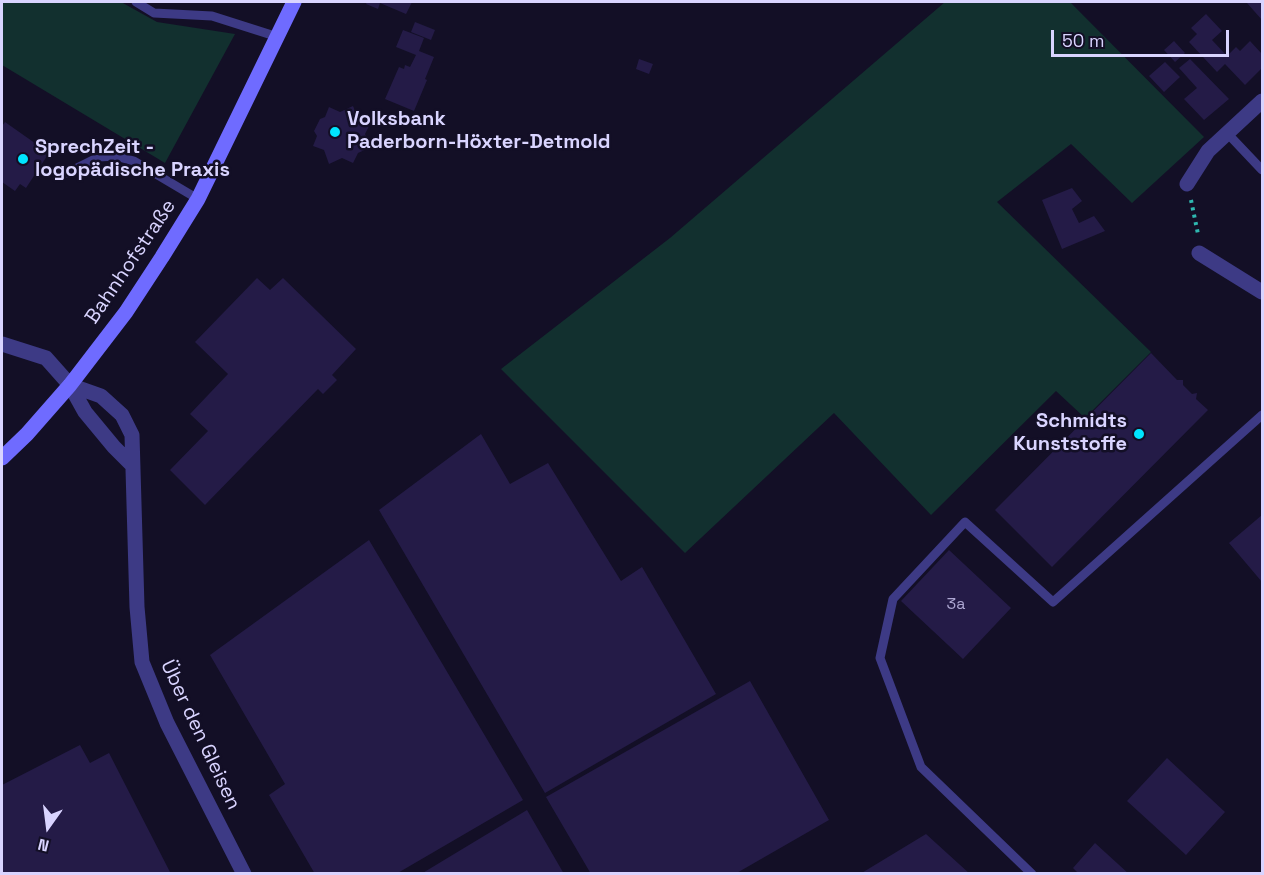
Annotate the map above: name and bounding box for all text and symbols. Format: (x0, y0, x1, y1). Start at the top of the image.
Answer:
scale bar (1054, 18, 1232, 56)
text: 50 m (1062, 29, 1104, 52)
place label: Volksbank Paderborn-Höxter-Detmold (347, 108, 611, 155)
marker: Volksbank Paderborn-Höxter-Detmold (328, 125, 342, 139)
place label: SprechZeit - logopädische Praxis (35, 136, 230, 183)
marker: SprechZeit - logopädische Praxis (16, 152, 30, 166)
street label: Bahnhofstraße (81, 195, 181, 329)
place label: Schmidts Kunststoffe (1013, 410, 1127, 457)
marker: Schmidts Kunststoffe (1132, 427, 1146, 441)
house number: 3a (947, 595, 965, 615)
street label: Über den Gleisen (155, 656, 245, 814)
north arrow (18, 797, 78, 857)
text: N (36, 833, 51, 856)

